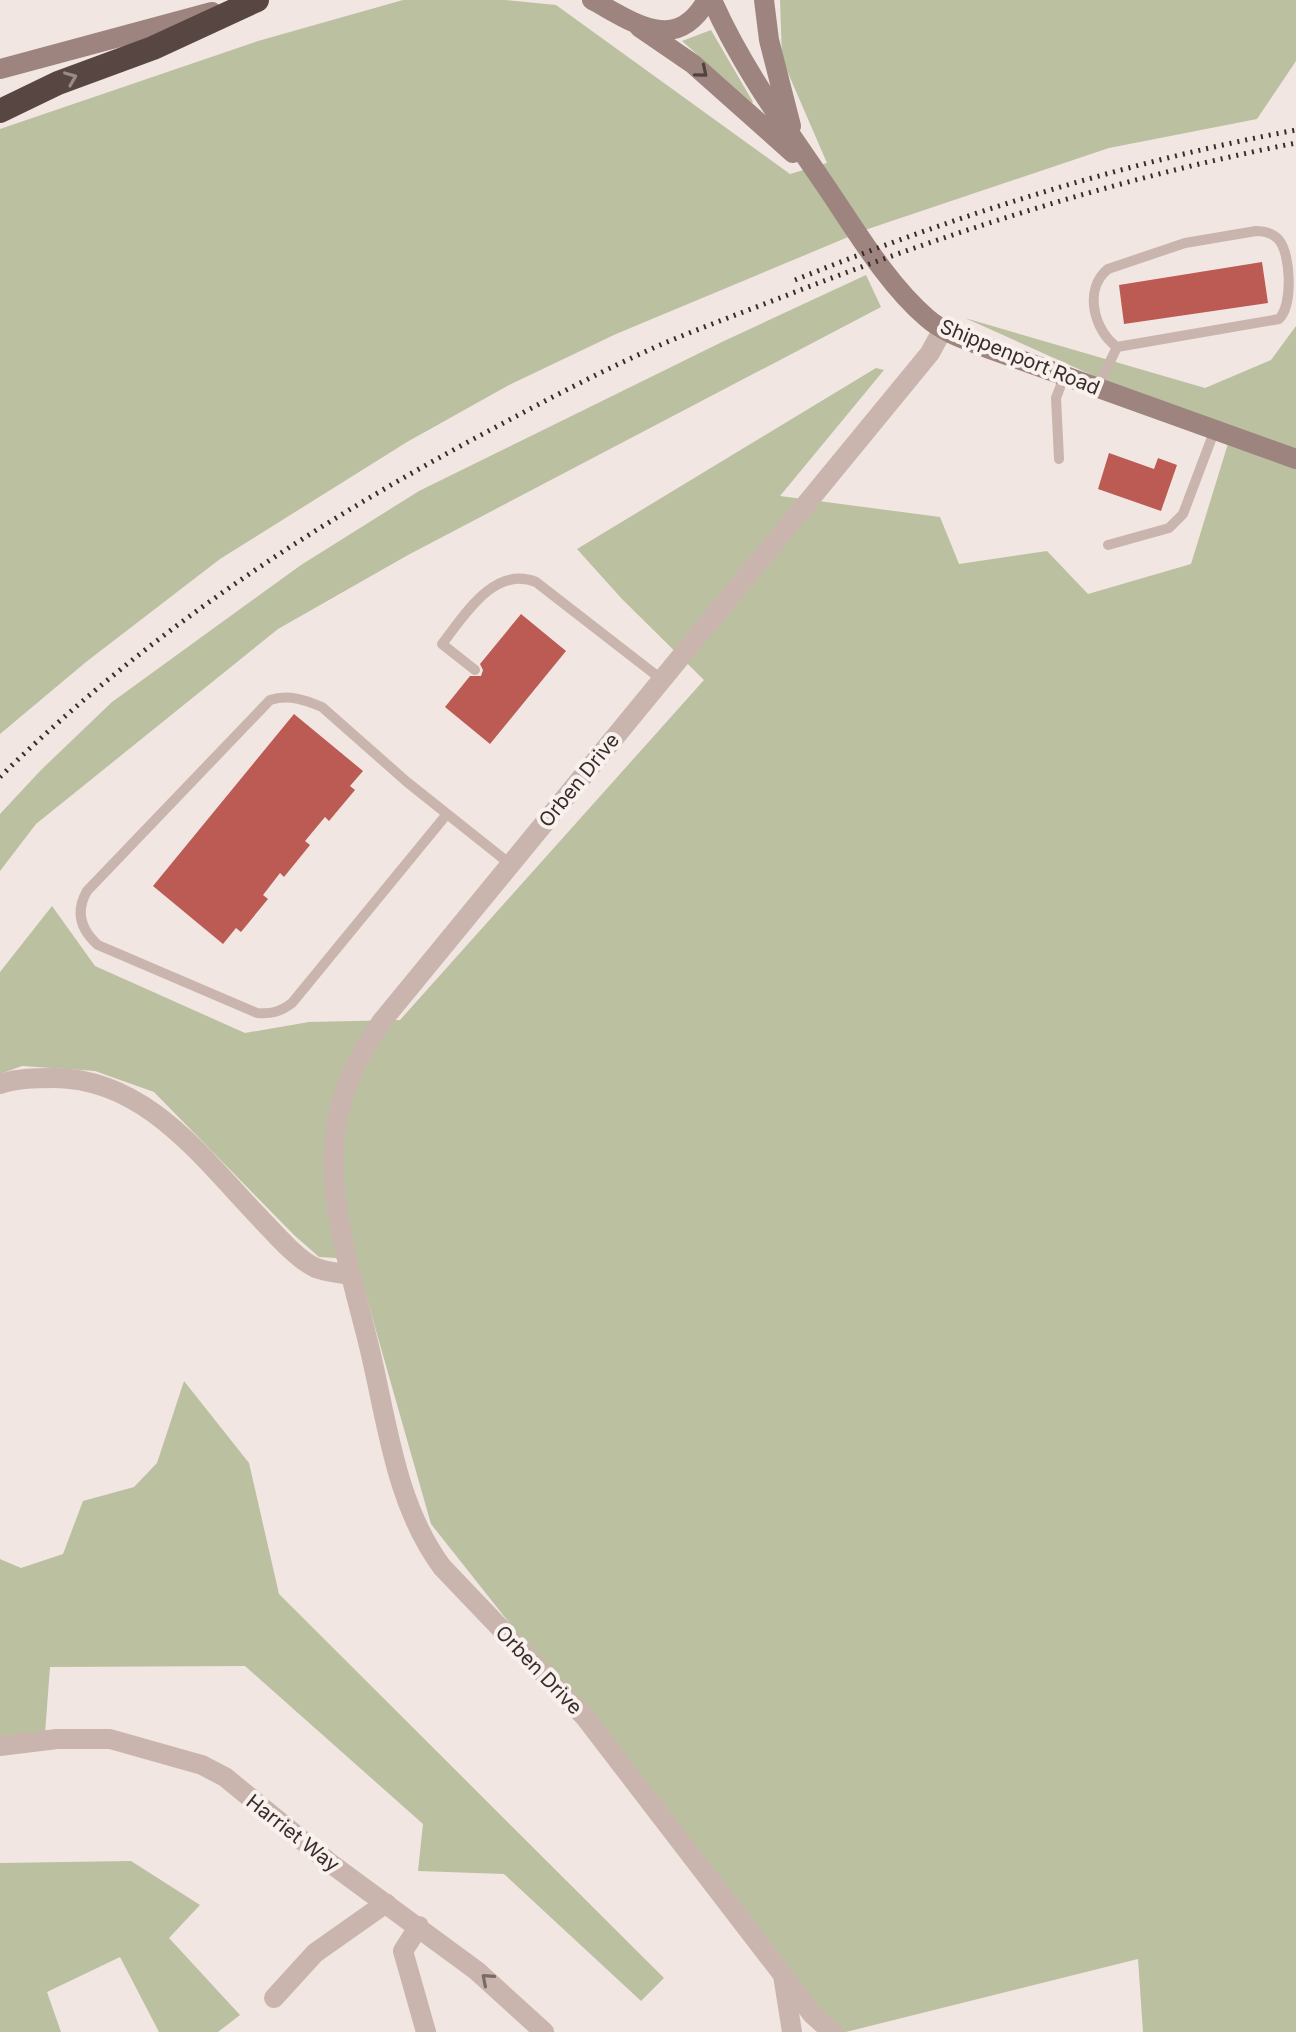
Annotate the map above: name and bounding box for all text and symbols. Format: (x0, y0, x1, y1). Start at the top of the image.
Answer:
one-way arrow (693, 62, 708, 77)
one-way arrow (62, 71, 77, 87)
street label: Shippenport Road (937, 314, 1103, 400)
street label: Orben Drive (534, 728, 624, 832)
street label: Orben Drive (491, 1621, 587, 1719)
street label: Harriet Way (242, 1789, 344, 1877)
one-way arrow (481, 1974, 496, 1989)

